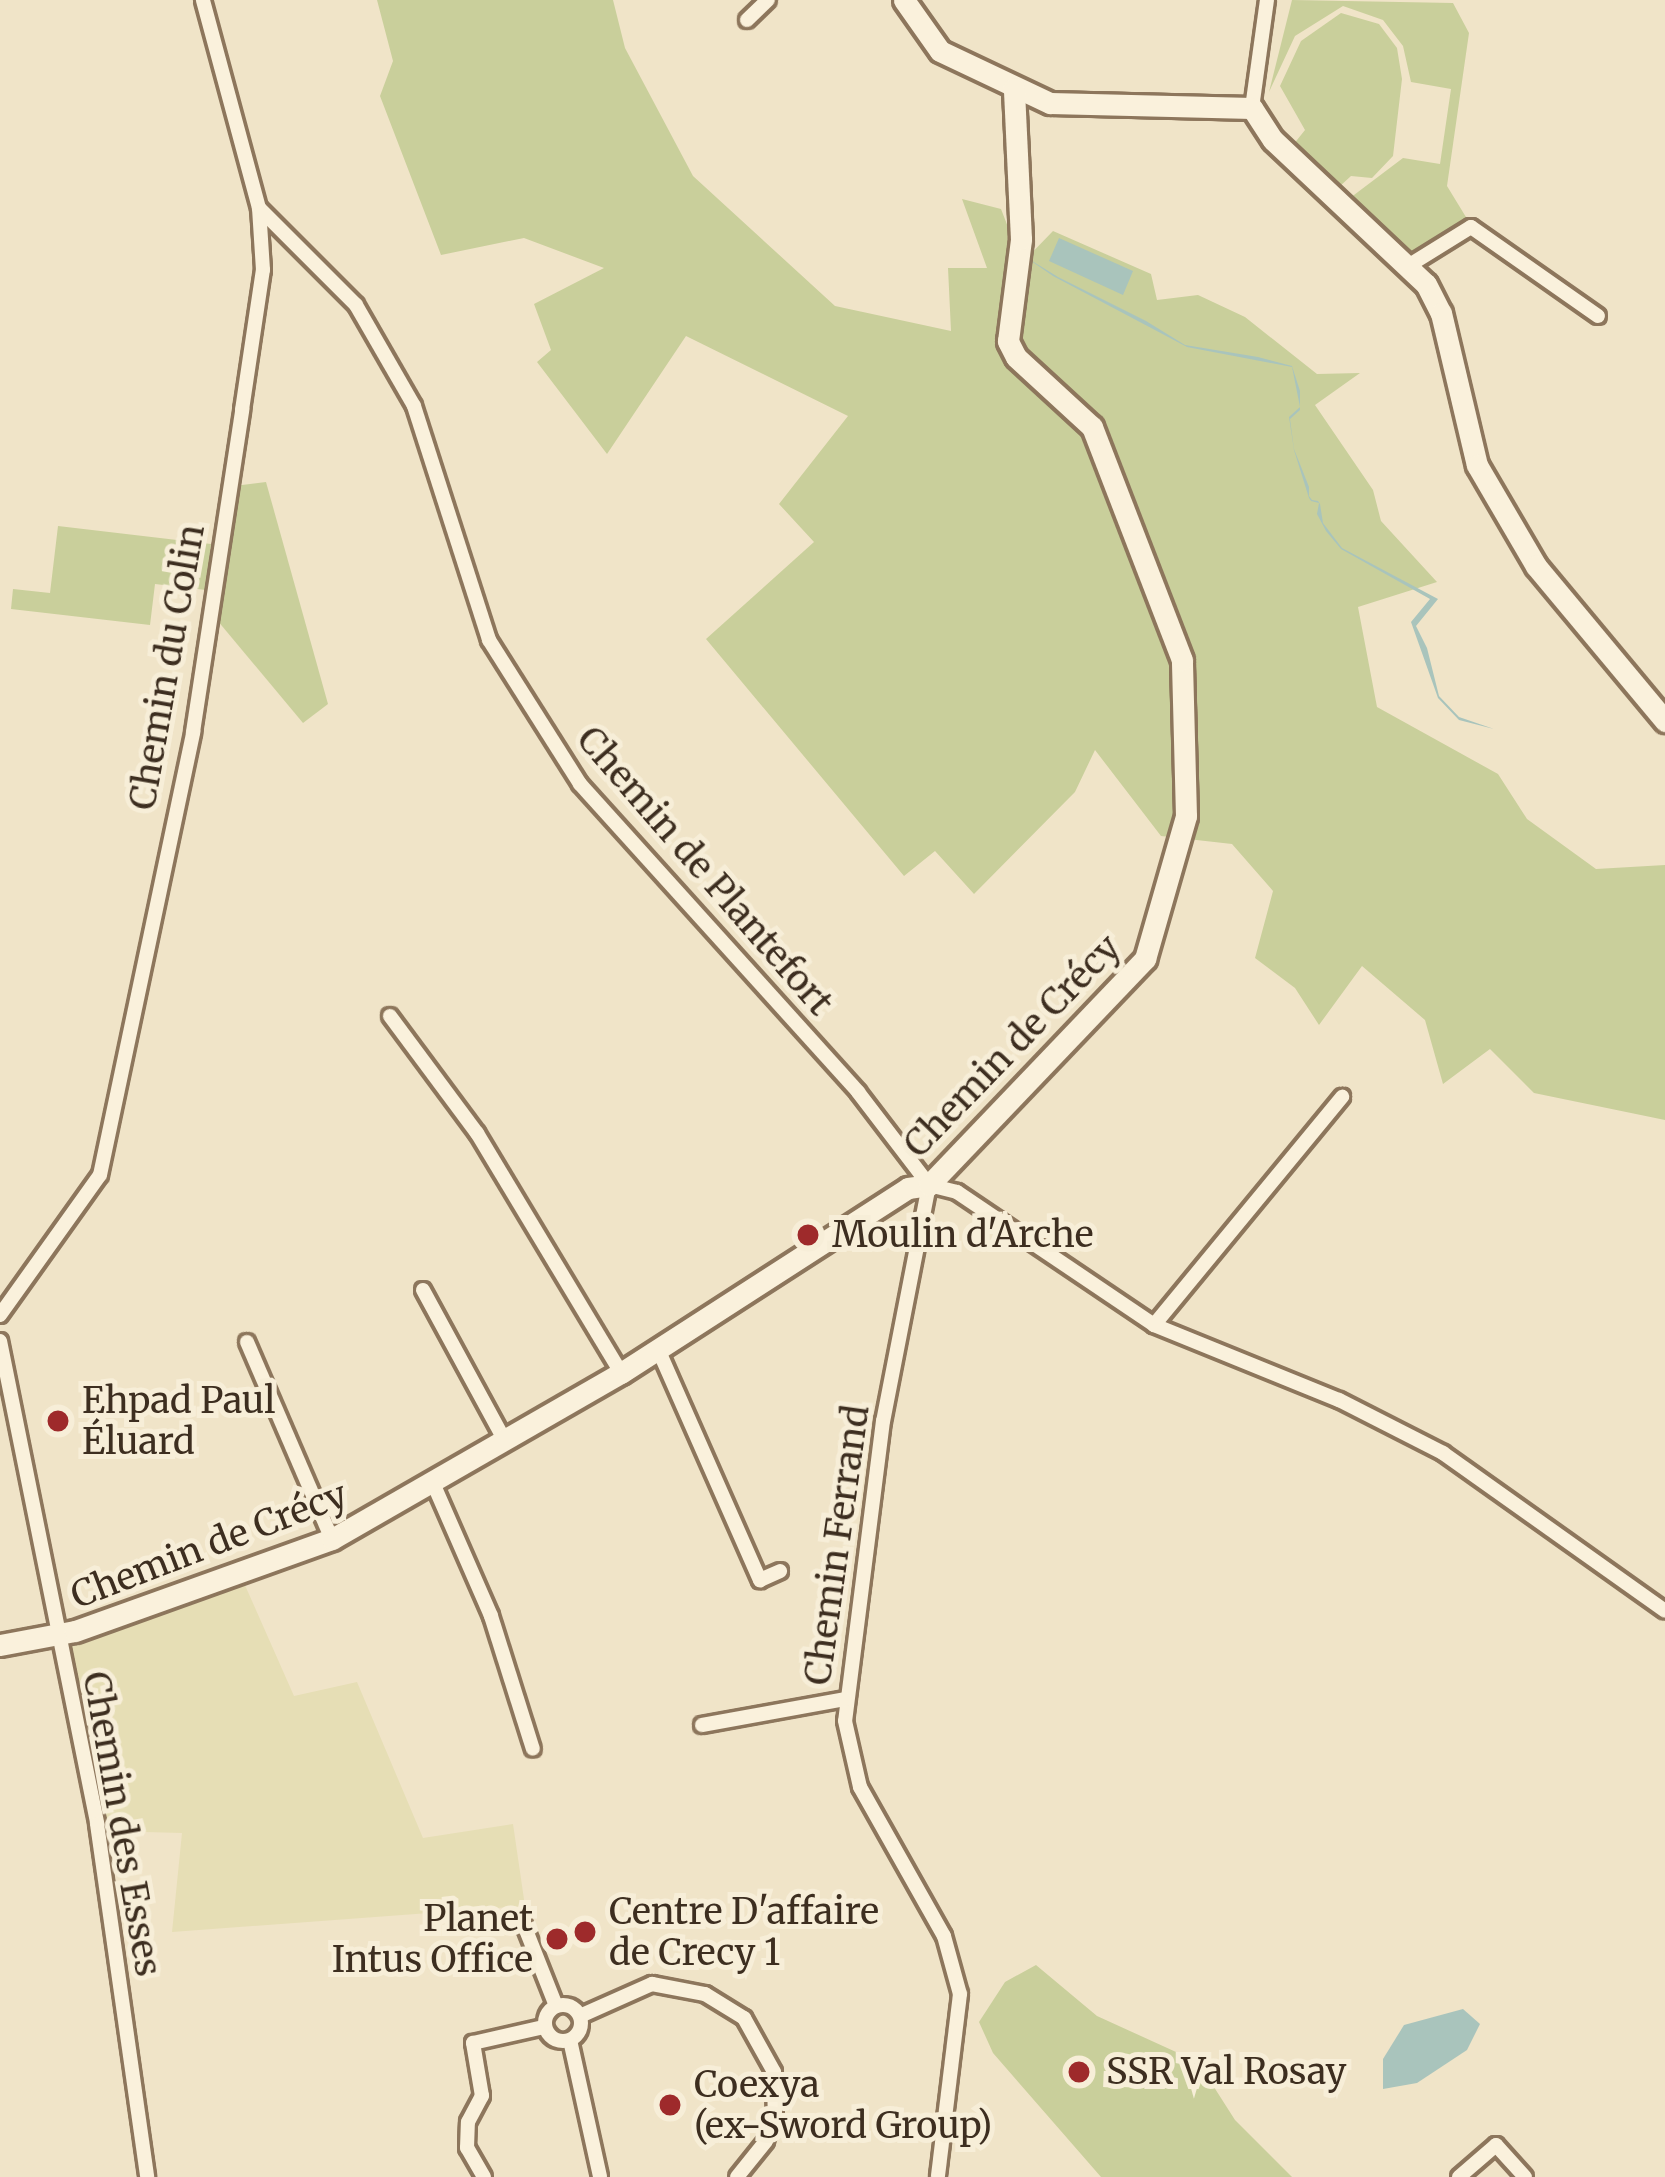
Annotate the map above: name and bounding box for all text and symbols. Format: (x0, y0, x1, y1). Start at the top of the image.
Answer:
street label: Chemin du Colin (121, 521, 213, 813)
street label: Chemin de Plantefort (568, 718, 842, 1024)
street label: Chemin de Crécy (895, 926, 1129, 1166)
place label: Moulin d'Arche (832, 1213, 1094, 1257)
marker: Moulin d'Arche (795, 1222, 821, 1248)
place label: Ehpad Paul Éluard (82, 1378, 275, 1463)
street label: Chemin Ferrand (796, 1402, 878, 1688)
marker: Ehpad Paul Éluard (45, 1408, 71, 1434)
street label: Chemin de Crécy (65, 1472, 353, 1618)
street label: Chemin des Esses (74, 1668, 170, 1980)
place label: Centre D'affaire de Crecy 1 (609, 1889, 879, 1974)
place label: Planet Intus Office (332, 1896, 533, 1981)
marker: Centre D'affaire de Crecy 1 (572, 1919, 598, 1945)
marker: Planet Intus Office (544, 1926, 570, 1952)
place label: SSR Val Rosay (1106, 2050, 1347, 2094)
marker: SSR Val Rosay (1063, 2056, 1095, 2088)
place label: Coexya (ex-Sword Group) (694, 2062, 992, 2147)
marker: Coexya (ex-Sword Group) (657, 2092, 683, 2118)

